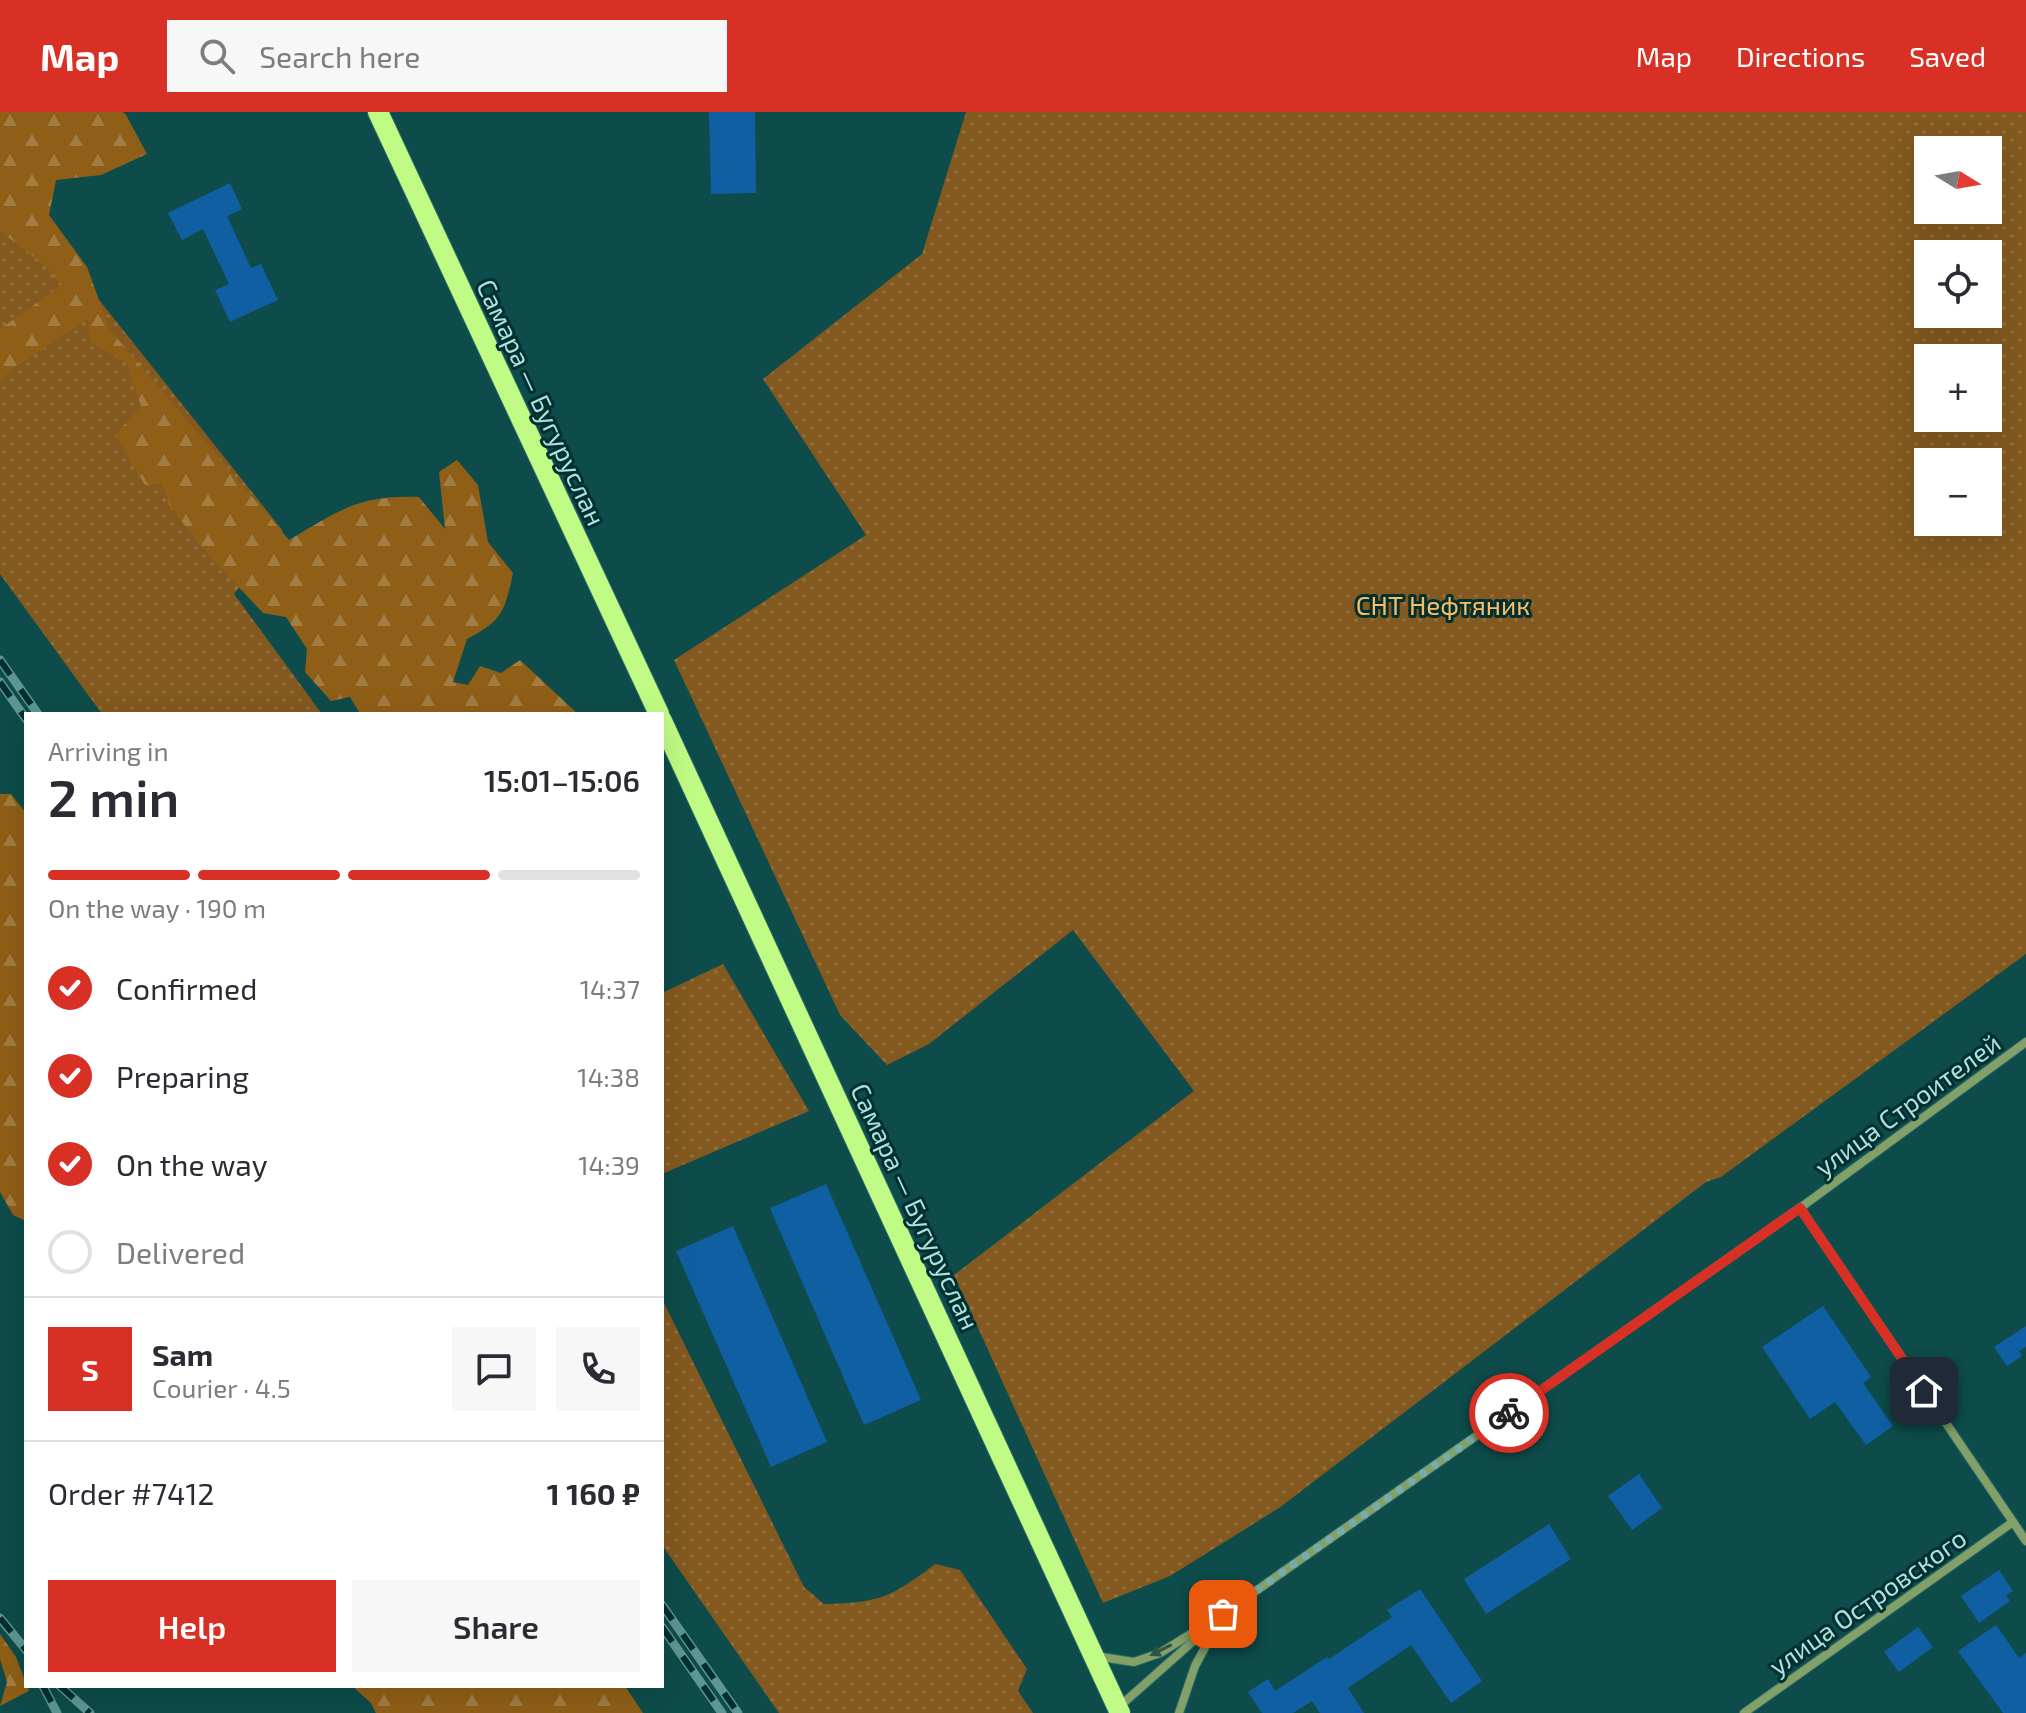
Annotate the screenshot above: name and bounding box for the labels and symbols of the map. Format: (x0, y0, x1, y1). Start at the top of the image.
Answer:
north arrow (1914, 136, 2002, 224)
street label: Самара — Бугуруслан (470, 274, 613, 530)
park label: СНТ Нефтяник (1356, 589, 1530, 620)
street label: улица Строителей (1808, 1026, 2006, 1183)
street label: Самара — Бугуруслан (844, 1078, 987, 1334)
pin (1890, 1357, 1958, 1425)
courier (1469, 1373, 1549, 1453)
street label: улица Островского (1762, 1521, 1972, 1682)
pin (1189, 1580, 1257, 1648)
one-way arrow (1150, 1644, 1173, 1657)

